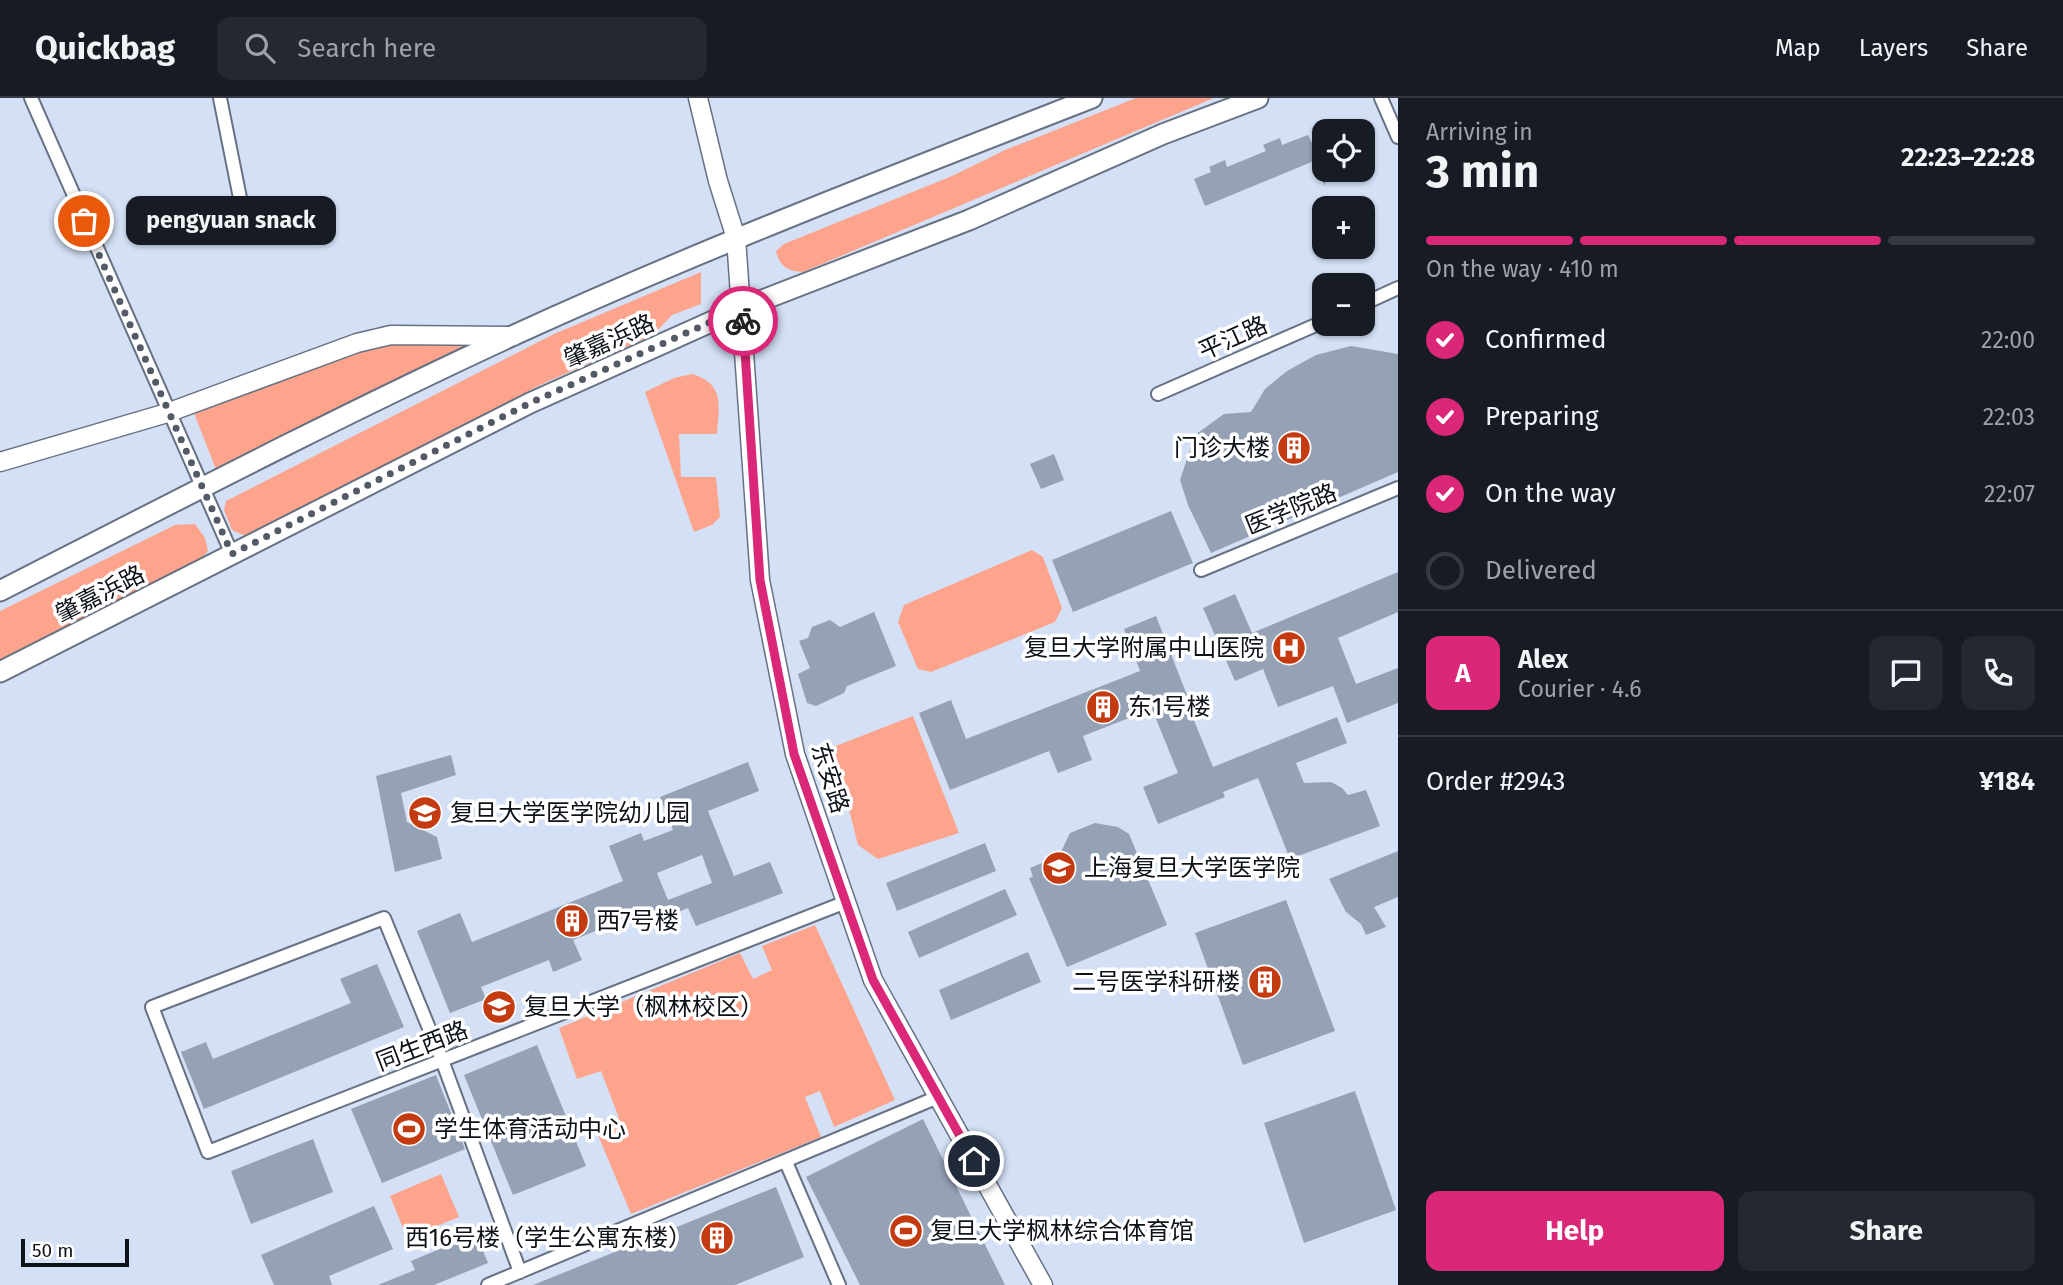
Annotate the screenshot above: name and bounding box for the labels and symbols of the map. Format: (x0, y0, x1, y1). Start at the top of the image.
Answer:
pin (54, 191, 114, 251)
callout: pengyuan snack (126, 197, 336, 246)
courier (708, 286, 778, 356)
street label: 肇嘉浜路 (559, 309, 659, 373)
street label: 平江路 (1194, 311, 1272, 365)
building icon: 门诊大楼 (1275, 429, 1313, 467)
place label: 门诊大楼 (1174, 434, 1270, 462)
street label: 医学院路 (1241, 478, 1341, 540)
street label: 肇嘉浜路 (51, 560, 149, 628)
hospital icon: 复旦大学附属中山医院 (1270, 629, 1308, 667)
place label: 复旦大学附属中山医院 (1024, 634, 1264, 662)
building icon: 东1号楼 (1084, 688, 1122, 726)
place label: 东1号楼 (1128, 693, 1210, 721)
street label: 东安路 (806, 739, 854, 817)
school or university icon: 复旦大学医学院幼儿园 (406, 794, 444, 832)
place label: 复旦大学医学院幼儿园 (450, 799, 690, 827)
school or university icon: 上海复旦大学医学院 (1040, 849, 1078, 887)
place label: 上海复旦大学医学院 (1084, 854, 1300, 882)
building icon: 西7号楼 (553, 902, 591, 940)
place label: 西7号楼 (596, 907, 679, 935)
building icon: 二号医学科研楼 (1246, 963, 1284, 1001)
place label: 二号医学科研楼 (1072, 968, 1240, 996)
school or university icon: 复旦大学（枫林校区） (480, 988, 518, 1026)
place label: 复旦大学（枫林校区） (524, 993, 764, 1021)
street label: 同生西路 (372, 1016, 472, 1076)
sports icon: 学生体育活动中心 (390, 1110, 428, 1148)
place label: 学生体育活动中心 (434, 1115, 626, 1143)
pin (944, 1131, 1004, 1191)
sports icon: 复旦大学枫林综合体育馆 (887, 1212, 925, 1250)
place label: 复旦大学枫林综合体育馆 (930, 1217, 1194, 1245)
building icon: 西16号楼（学生公寓东楼） (698, 1219, 736, 1257)
place label: 西16号楼（学生公寓东楼） (405, 1224, 692, 1252)
scale bar (21, 1236, 130, 1268)

